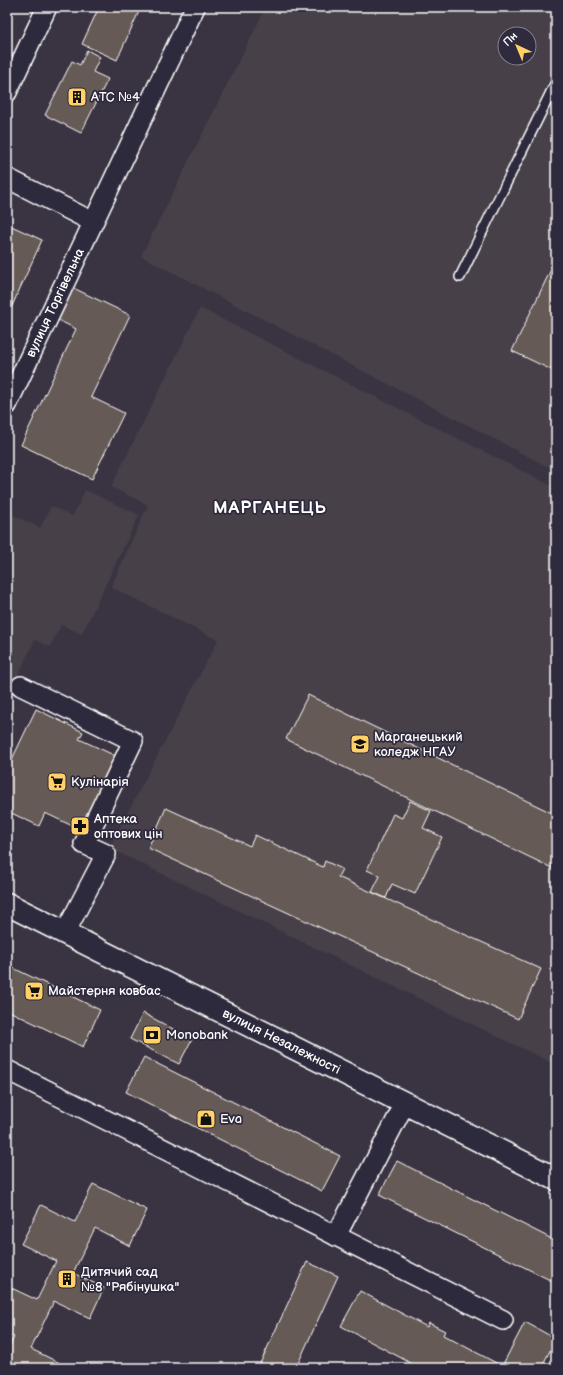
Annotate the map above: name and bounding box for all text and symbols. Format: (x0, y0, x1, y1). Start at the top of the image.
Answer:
north arrow (497, 26, 537, 66)
text: Пн (501, 29, 520, 49)
building icon: АТС №4 (66, 86, 88, 108)
place label: АТС №4 (90, 89, 140, 105)
street label: вулиця Торгівельна (23, 245, 88, 360)
district label: МАРГАНЕЦЬ (213, 498, 327, 518)
place label: Марганецький коледж НГАУ (374, 729, 463, 760)
school or university icon: Марганецький коледж НГАУ (349, 733, 371, 755)
supermarket icon: Кулінарія (46, 771, 68, 793)
place label: Кулінарія (71, 774, 129, 790)
place label: Аптека оптових цін (93, 811, 163, 842)
pharmacy icon: Аптека оптових цін (69, 815, 91, 837)
supermarket icon: Майстерня ковбас (23, 980, 45, 1002)
place label: Майстерня ковбас (48, 983, 161, 999)
street label: вулиця Незалежності (220, 1005, 343, 1078)
bank icon: Monobank (141, 1024, 163, 1046)
place label: Monobank (166, 1027, 228, 1043)
shop icon: Eva (195, 1108, 217, 1130)
place label: Eva (220, 1111, 242, 1127)
place label: Дитячий сад №8 "Рябінушка" (81, 1264, 179, 1295)
building icon: Дитячий сад №8 "Рябінушка" (56, 1268, 78, 1290)

